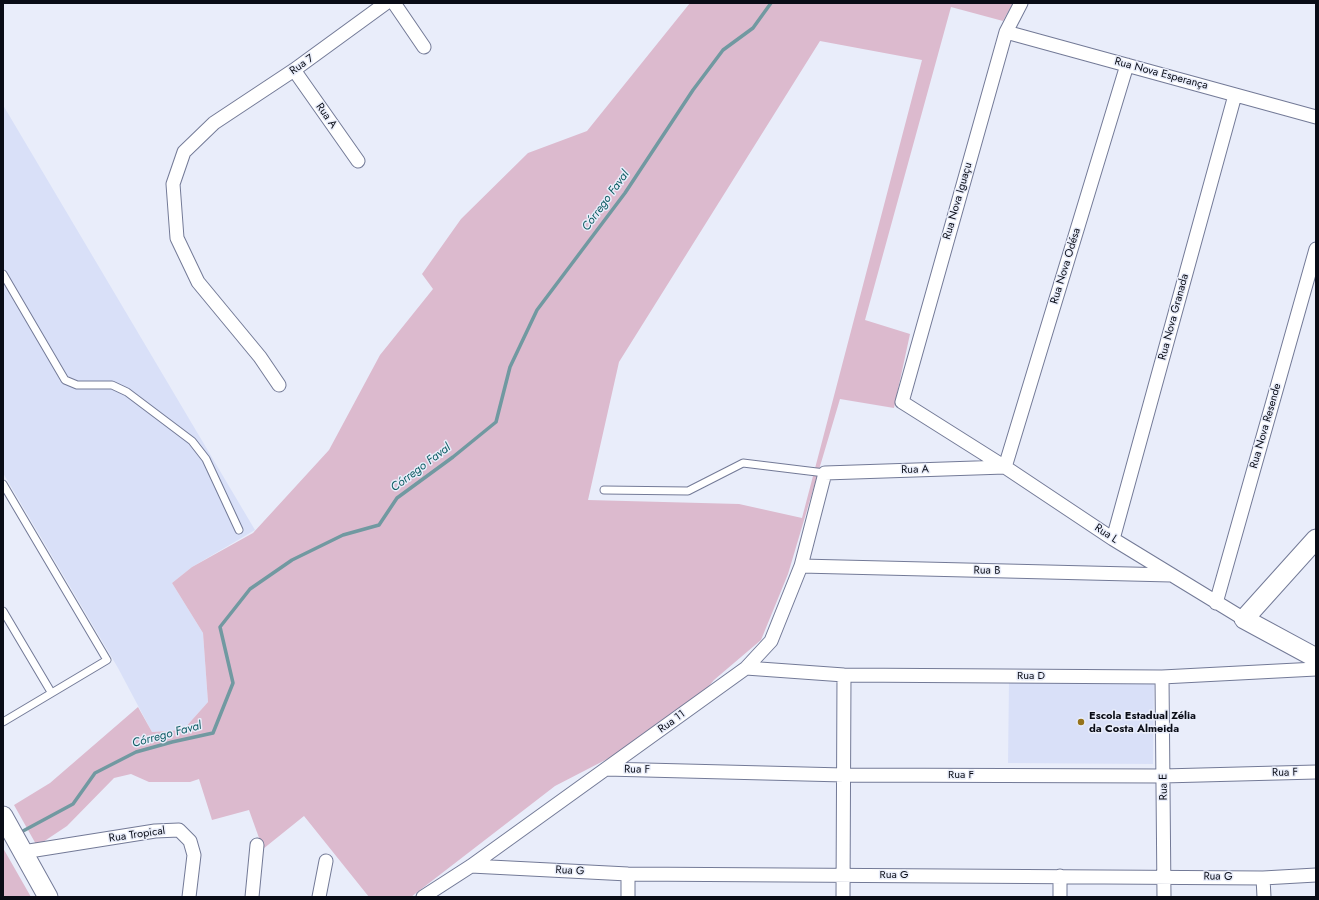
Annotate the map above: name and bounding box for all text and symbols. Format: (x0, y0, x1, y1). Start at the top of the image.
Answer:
street label: Rua 7 (287, 52, 317, 78)
street label: Rua Nova Esperança (1113, 55, 1209, 93)
street label: Rua A (313, 101, 339, 131)
street label: Rua Nova Iguaçu (941, 161, 975, 241)
water label: Córrego Faval (579, 168, 633, 234)
street label: Rua Nova Odésa (1048, 226, 1084, 306)
street label: Rua Nova Granada (1156, 273, 1192, 361)
street label: Rua Nova Resende (1248, 382, 1284, 470)
water label: Córrego Faval (388, 441, 454, 495)
street label: Rua A (901, 463, 929, 477)
street label: Rua L (1092, 522, 1120, 546)
street label: Rua B (974, 564, 1000, 578)
street label: Rua D (1017, 669, 1045, 683)
street label: Rua 11 (656, 708, 688, 736)
place label: Escola Estadual Zélia da Costa Almeida (1089, 709, 1196, 735)
marker: Escola Estadual Zélia da Costa Almeida (1076, 717, 1086, 727)
water label: Córrego Faval (131, 719, 203, 751)
street label: Rua F (624, 763, 650, 777)
street label: Rua F (1272, 766, 1298, 780)
street label: Rua F (948, 768, 974, 782)
street label: Rua E (1157, 774, 1171, 800)
street label: Rua Tropical (108, 825, 166, 845)
street label: Rua G (555, 864, 585, 878)
street label: Rua G (879, 868, 909, 882)
street label: Rua G (1203, 870, 1233, 884)

